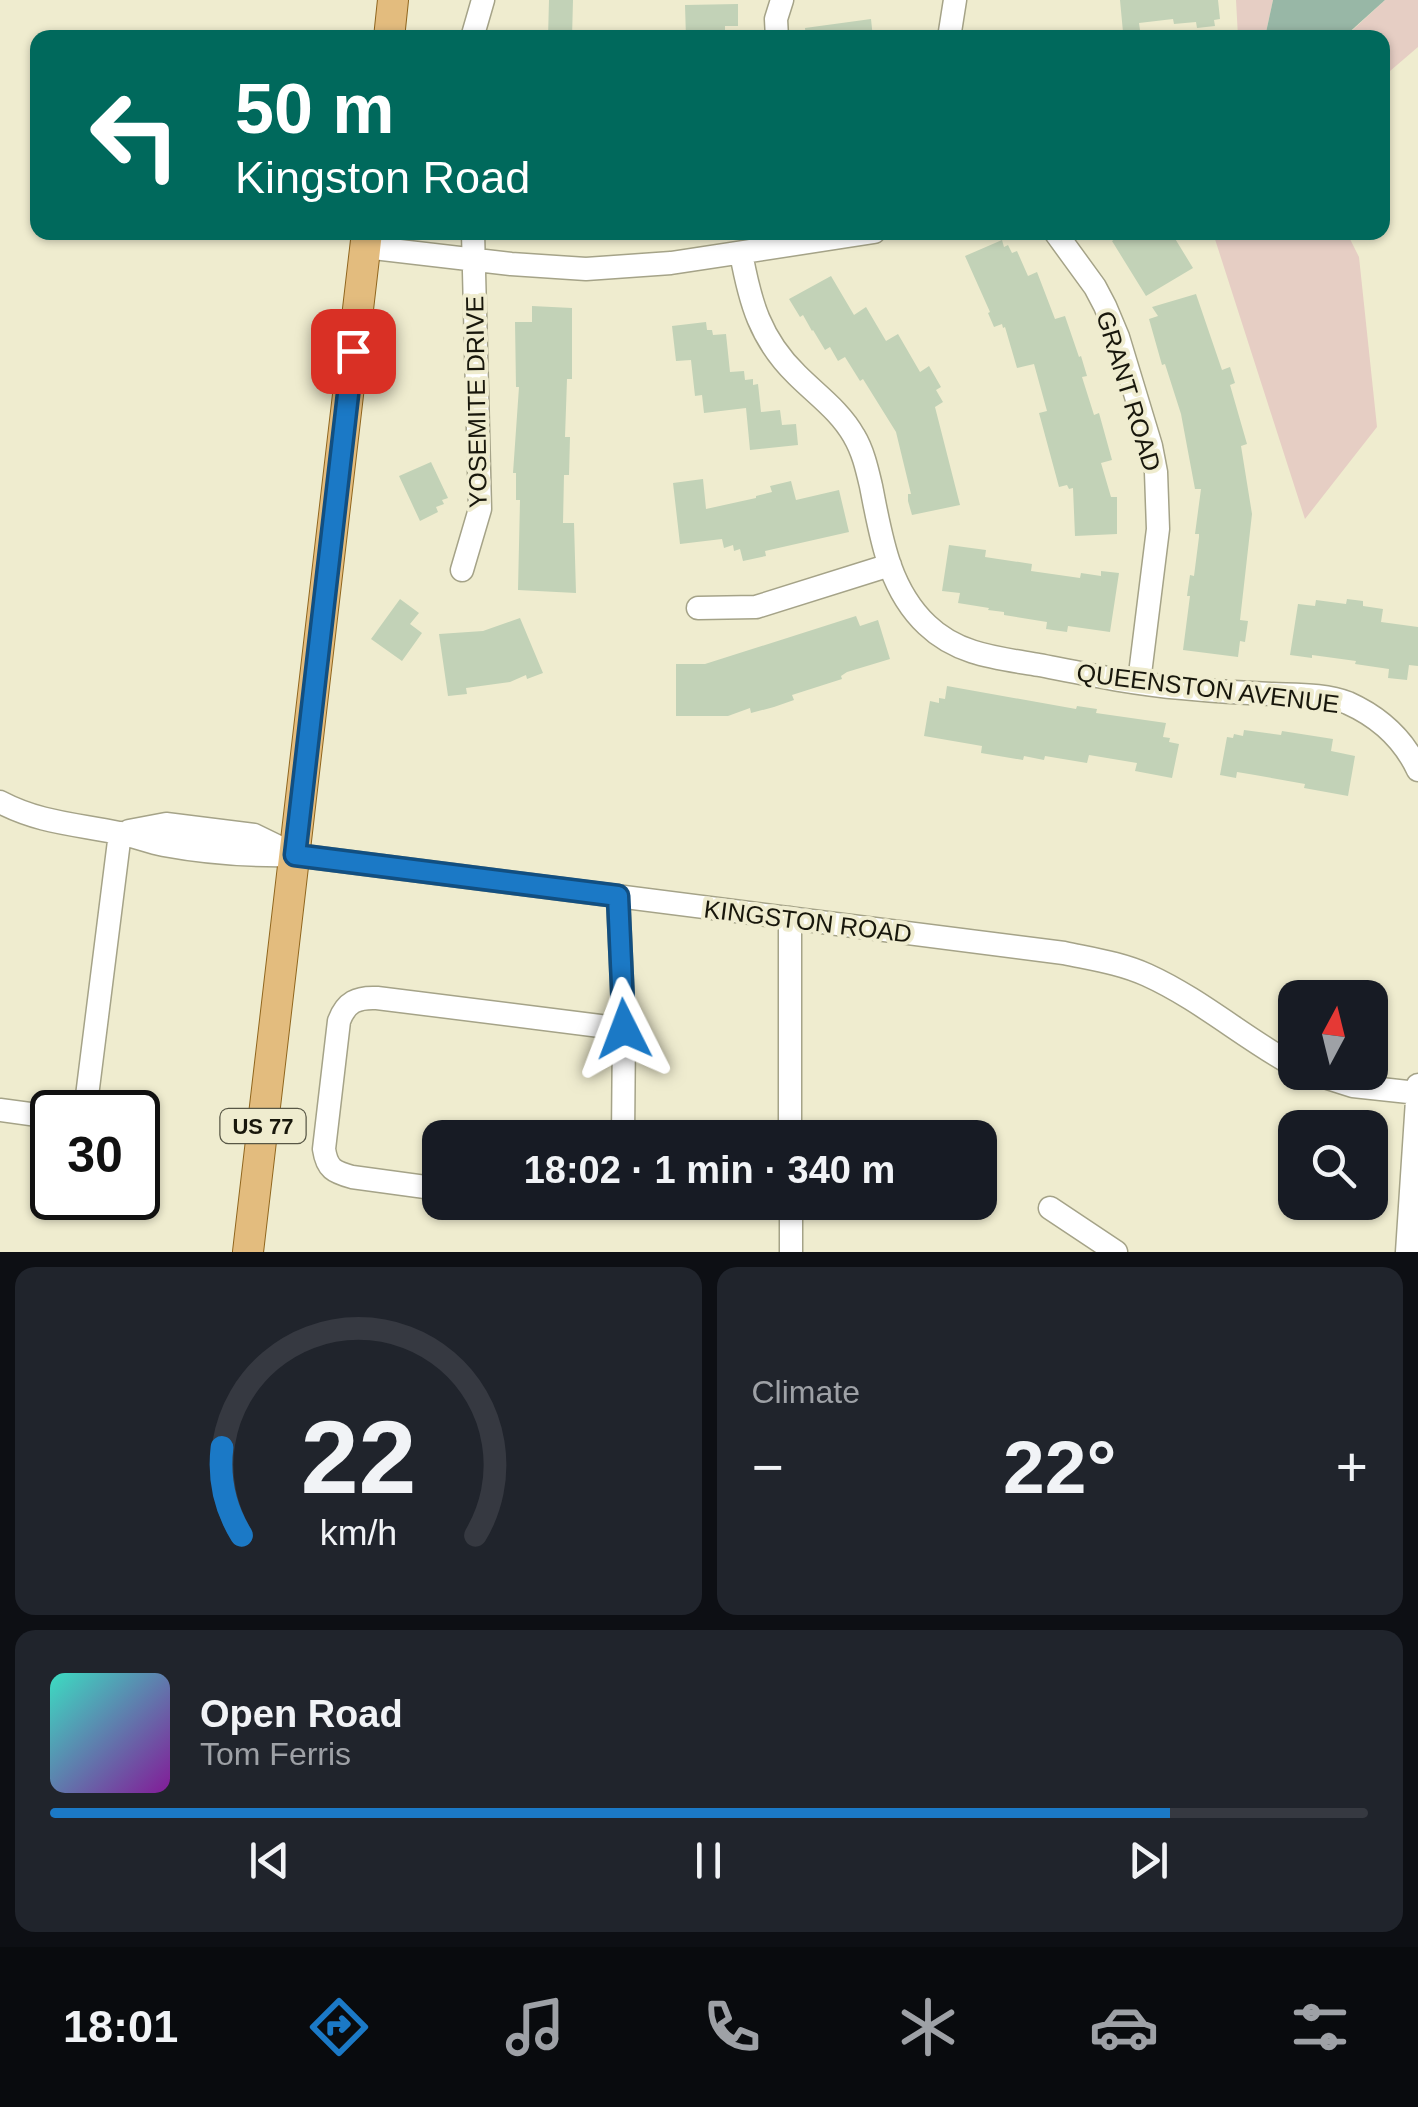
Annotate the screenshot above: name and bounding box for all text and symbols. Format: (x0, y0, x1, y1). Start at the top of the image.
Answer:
icon: left (70, 70, 200, 200)
text: 50 m (235, 70, 395, 148)
text: Kingston Road (235, 152, 530, 203)
street label: YOSEMITE DRIVE (460, 295, 492, 509)
street label: GRANT ROAD (1091, 307, 1167, 475)
pin (311, 309, 396, 394)
icon: arrive (326, 324, 381, 379)
street label: QUEENSTON AVENUE (1075, 658, 1341, 718)
street label: KINGSTON ROAD (702, 894, 914, 948)
position arrow (572, 977, 676, 1081)
north arrow (1278, 980, 1388, 1090)
map controls (1278, 980, 1388, 1220)
speed limit sign: 30 (30, 1090, 160, 1220)
road number: US 77 (220, 1109, 306, 1143)
button: search (1278, 1110, 1388, 1220)
text: 18:02 · 1 min · 340 m (524, 1149, 895, 1191)
text: Climate (752, 1374, 860, 1410)
text: 22 (300, 1399, 416, 1515)
text: 22° (1003, 1425, 1116, 1509)
text: − (752, 1436, 784, 1498)
text: + (1336, 1436, 1368, 1498)
text: km/h (320, 1513, 397, 1553)
text: Open Road (200, 1693, 403, 1735)
text: Tom Ferris (200, 1736, 351, 1772)
icon: previous (242, 1833, 297, 1888)
icon: pause (681, 1833, 736, 1888)
icon: next (1121, 1833, 1176, 1888)
icon: directions (304, 1992, 374, 2062)
icon: music (500, 1992, 570, 2062)
icon: phone (697, 1992, 767, 2062)
icon: climate (893, 1992, 963, 2062)
icon: car (1089, 1992, 1159, 2062)
icon: filters (1285, 1992, 1355, 2062)
text: 18:01 (63, 2001, 178, 2052)

